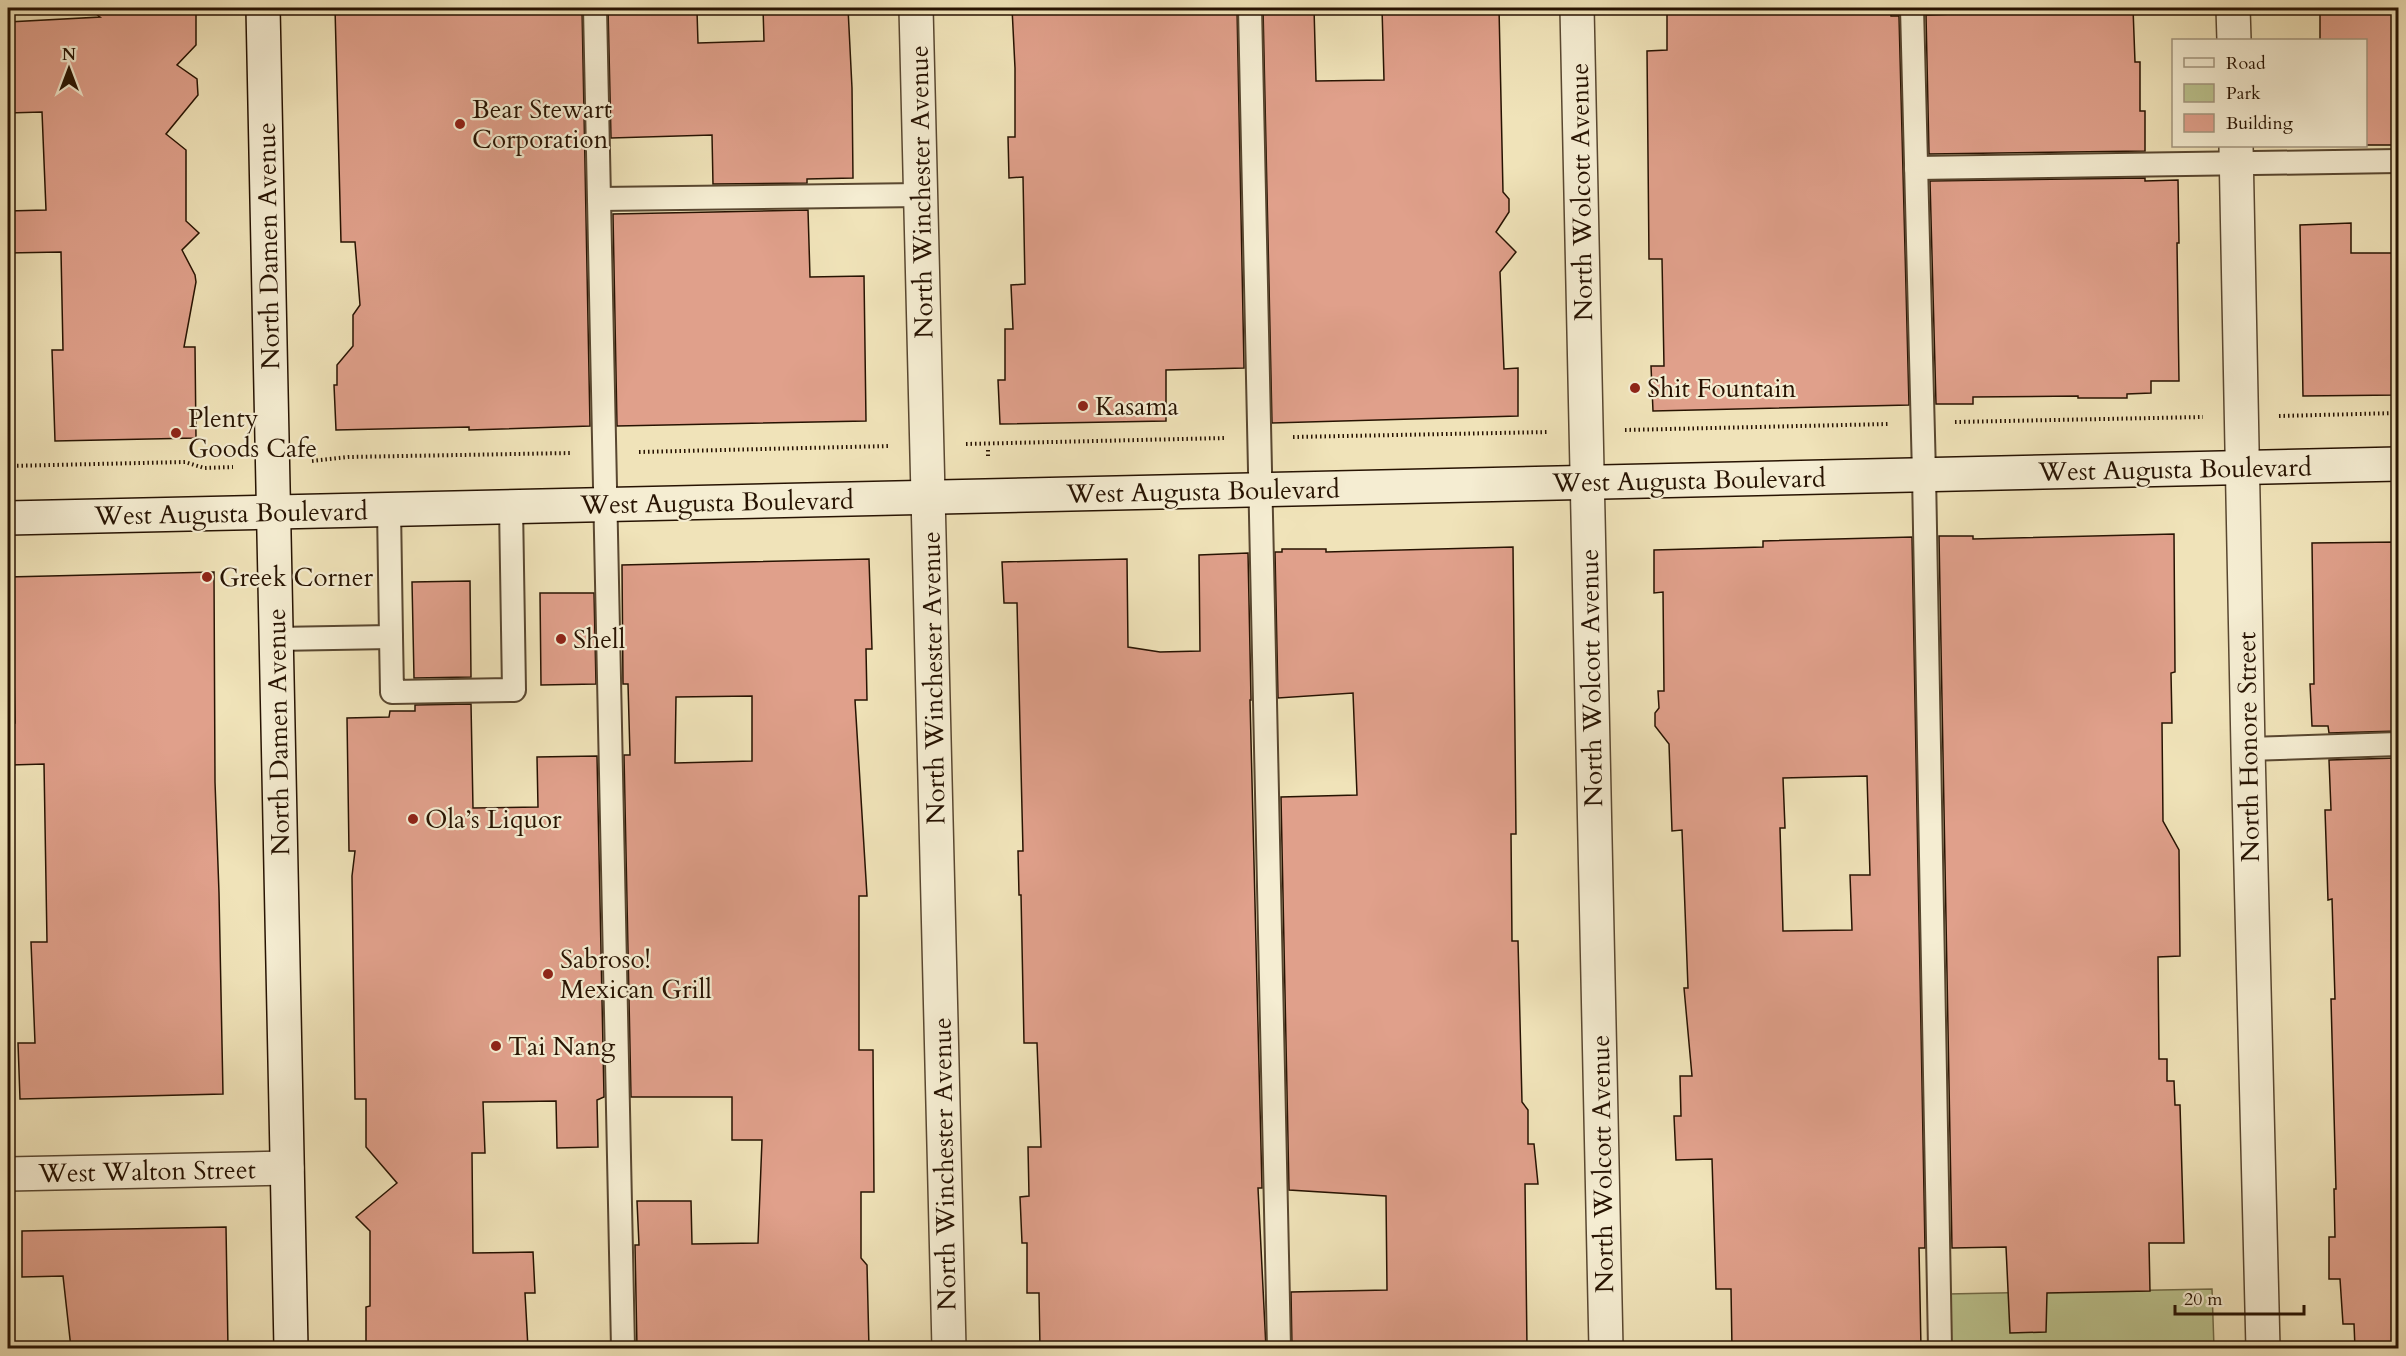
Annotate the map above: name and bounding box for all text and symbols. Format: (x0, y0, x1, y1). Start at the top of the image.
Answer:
north arrow (39, 39, 99, 99)
legend (2172, 39, 2367, 147)
text: N (62, 44, 76, 66)
street label: North Winchester Avenue (901, 45, 942, 339)
text: Road (2226, 51, 2266, 76)
street label: North Wolcott Avenue (1562, 63, 1601, 321)
text: Park (2226, 81, 2261, 106)
place label: Bear Stewart Corporation (472, 92, 612, 157)
text: Building (2226, 111, 2294, 136)
marker: Bear Stewart Corporation (453, 117, 467, 131)
street label: North Damen Avenue (249, 122, 288, 370)
place label: Shit Fountain (1647, 371, 1796, 406)
marker: Shit Fountain (1628, 381, 1642, 395)
place label: Kasama (1095, 389, 1179, 424)
marker: Kasama (1076, 399, 1090, 413)
place label: Plenty Goods Cafe (188, 401, 317, 466)
marker: Plenty Goods Cafe (169, 426, 183, 440)
street label: West Augusta Boulevard (2037, 450, 2312, 489)
street label: West Augusta Boulevard (1551, 461, 1826, 500)
street label: West Augusta Boulevard (1065, 472, 1340, 511)
street label: West Augusta Boulevard (579, 483, 854, 522)
street label: West Augusta Boulevard (93, 494, 368, 533)
street label: North Winchester Avenue (913, 531, 954, 825)
street label: North Wolcott Avenue (1572, 549, 1611, 807)
place label: Greek Corner (219, 560, 374, 595)
marker: Greek Corner (200, 570, 214, 584)
street label: North Damen Avenue (259, 608, 298, 856)
place label: Shell (573, 622, 626, 657)
street label: North Honore Street (2229, 631, 2268, 863)
marker: Shell (554, 632, 568, 646)
place label: Ola’s Liquor (425, 802, 562, 837)
marker: Ola’s Liquor (406, 812, 420, 826)
place label: Sabroso! Mexican Grill (560, 942, 712, 1007)
marker: Sabroso! Mexican Grill (541, 967, 555, 981)
street label: North Winchester Avenue (924, 1017, 965, 1311)
place label: Tai Nang (508, 1029, 616, 1064)
street label: North Wolcott Avenue (1583, 1035, 1622, 1293)
marker: Tai Nang (489, 1039, 503, 1053)
street label: West Walton Street (37, 1152, 256, 1191)
scale bar (2175, 1278, 2304, 1316)
text: 20 m (2184, 1287, 2223, 1312)

